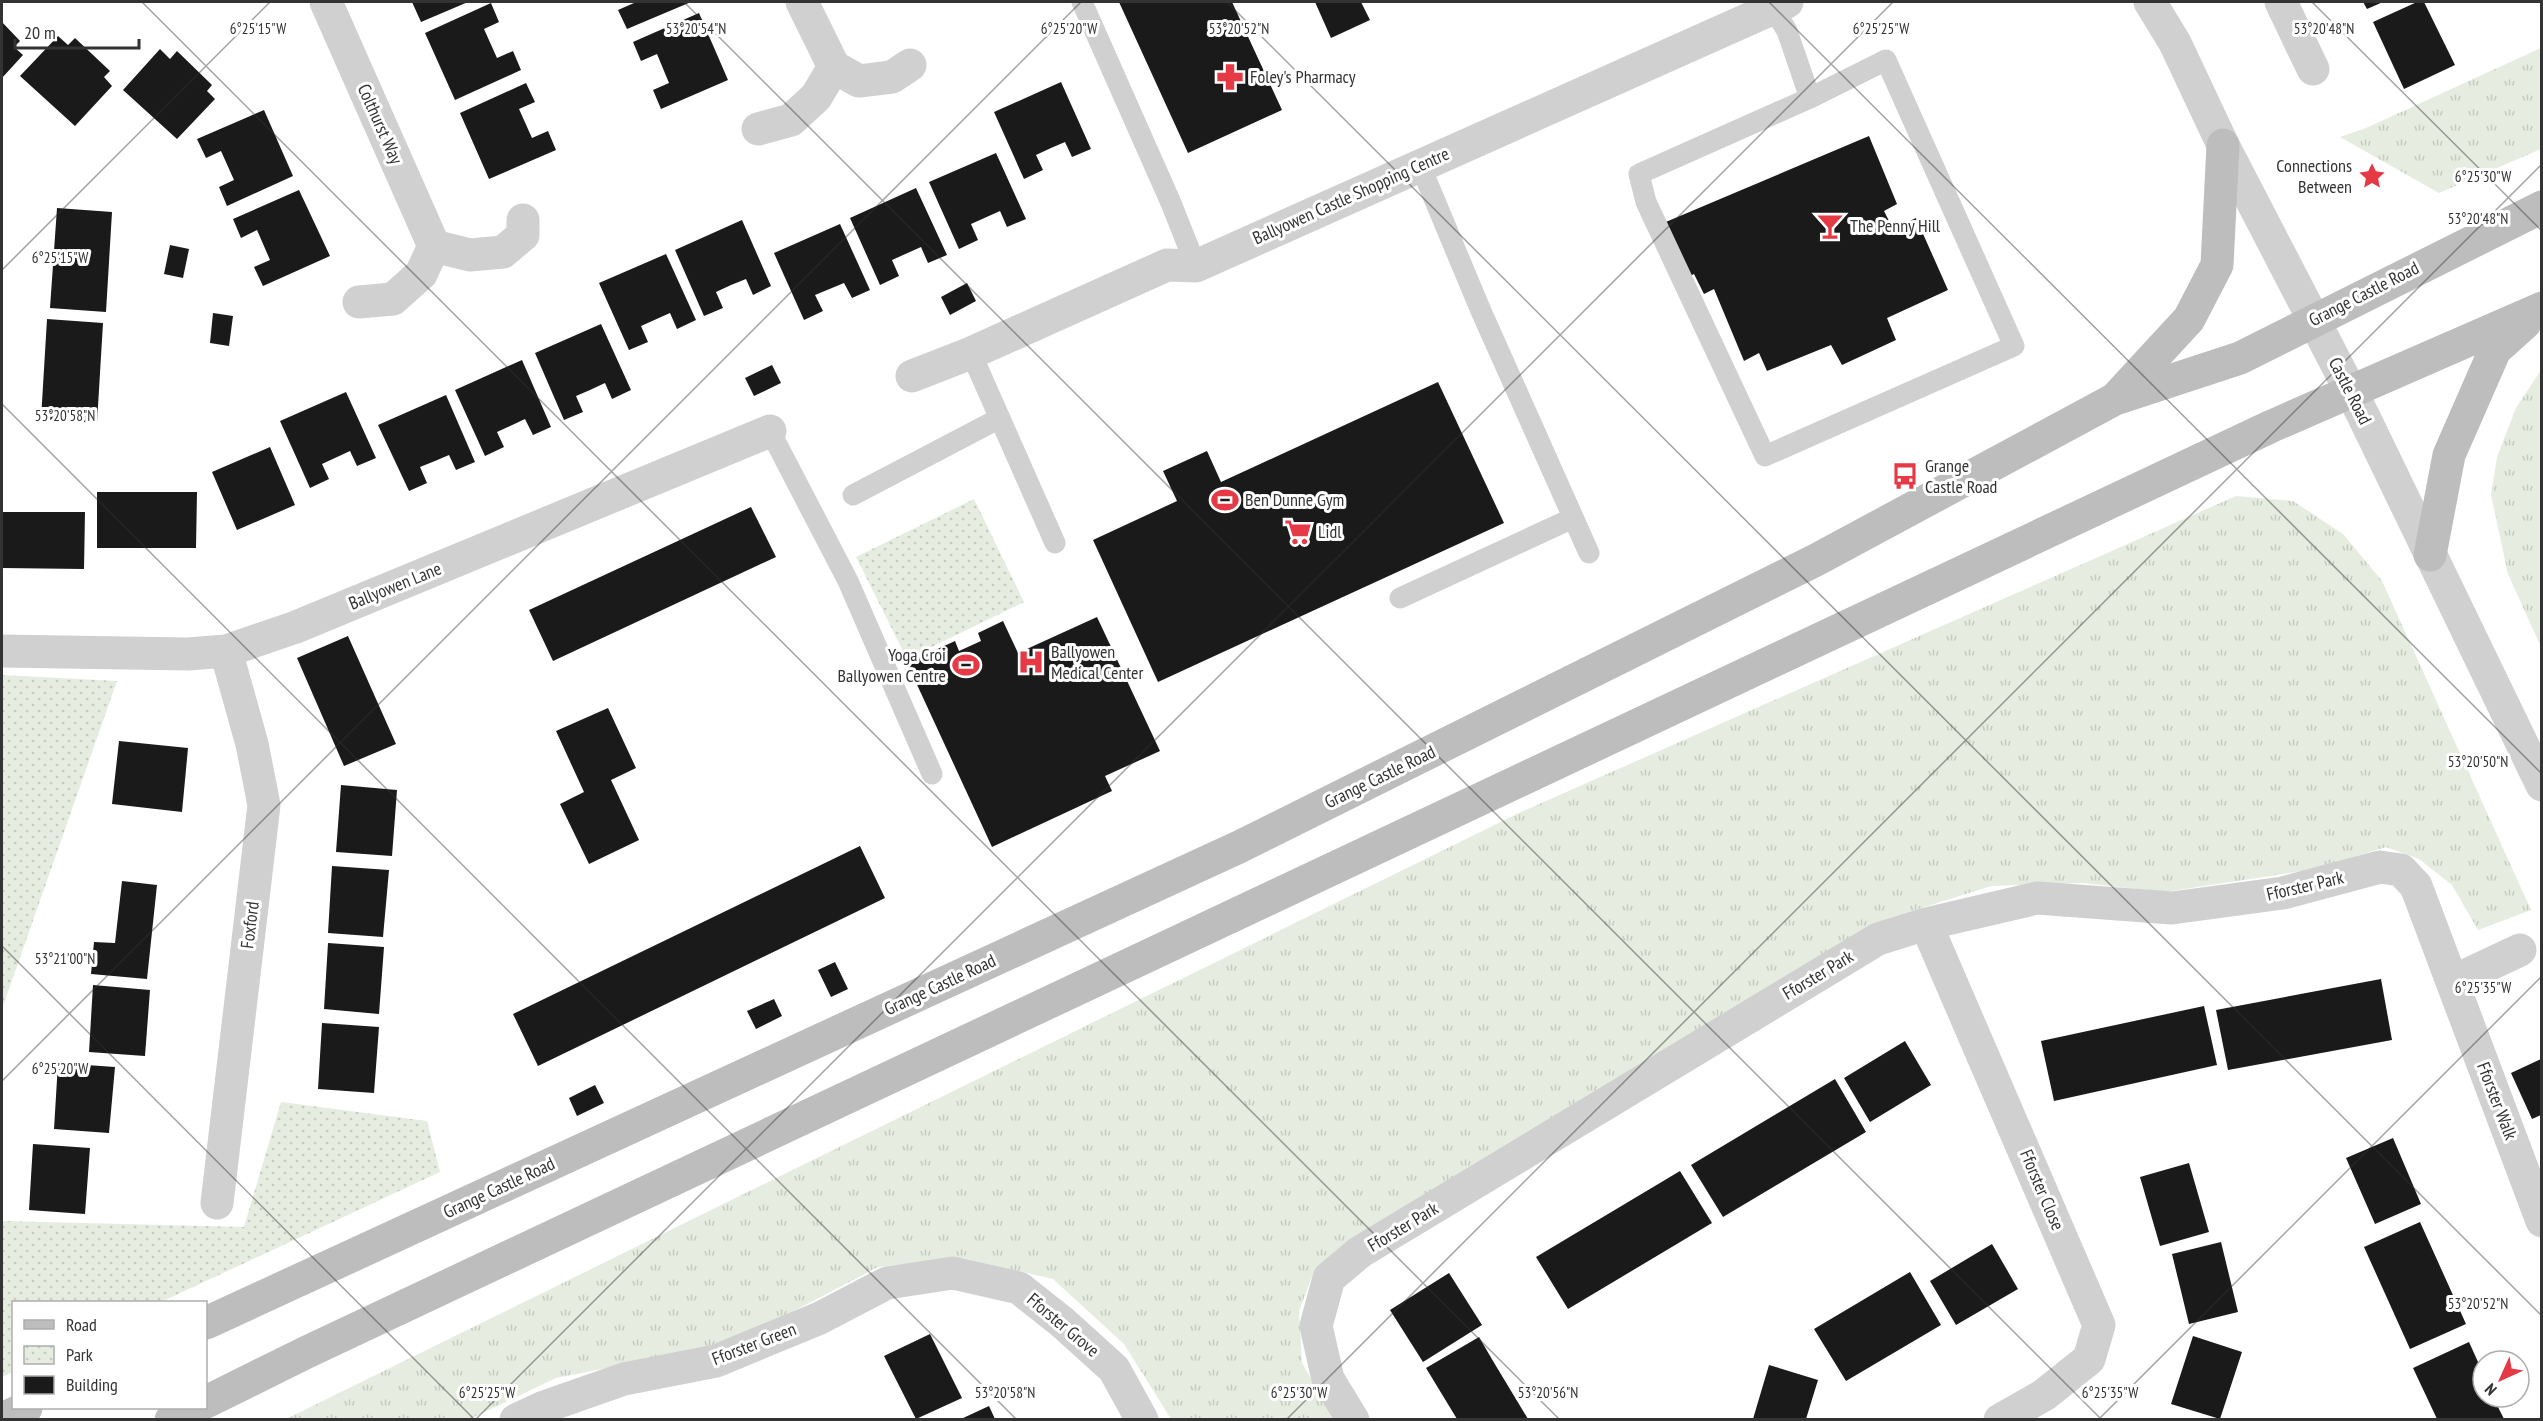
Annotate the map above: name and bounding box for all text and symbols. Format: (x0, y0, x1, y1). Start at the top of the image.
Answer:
scale bar (15, 12, 140, 50)
text: 6°25'15"W (230, 19, 286, 38)
text: 53°20'54"N (666, 19, 726, 38)
text: 6°25'20"W (1041, 19, 1097, 38)
text: 53°20'52"N (1209, 19, 1269, 38)
text: 6°25'25"W (1853, 19, 1909, 38)
text: 53°20'48"N (2294, 19, 2354, 38)
text: 20 m (24, 21, 56, 44)
pharmacy icon: Foley's Pharmacy (1215, 62, 1245, 92)
place label: Foley's Pharmacy (1250, 65, 1356, 88)
street label: Colthurst Way (353, 80, 408, 168)
street label: Ballyowen Castle Shopping Centre (1249, 142, 1453, 249)
place label: Connections Between (2276, 154, 2352, 198)
place icon: Connections Between (2357, 161, 2387, 191)
text: 6°25'30"W (2455, 167, 2511, 186)
text: 53°20'48"N (2448, 209, 2508, 228)
bar icon: The Penny Hill (1815, 211, 1845, 241)
place label: The Penny Hill (1850, 214, 1941, 237)
text: 6°25'15"W (32, 248, 88, 267)
street label: Grange Castle Road (2305, 256, 2423, 331)
street label: Castle Road (2324, 353, 2377, 428)
text: 53°20'58"N (35, 406, 95, 425)
place label: Grange Castle Road (1925, 454, 1997, 498)
bus stop icon: Grange Castle Road (1890, 461, 1920, 491)
sports icon: Ben Dunne Gym (1210, 485, 1240, 515)
place label: Ben Dunne Gym (1245, 488, 1344, 511)
supermarket icon: Lidl (1283, 517, 1313, 547)
place label: Lidl (1318, 520, 1342, 543)
street label: Ballyowen Lane (345, 557, 444, 615)
place label: Ballyowen Medical Center (1051, 640, 1144, 684)
place label: Yoga Croi Ballyowen Centre (838, 643, 946, 687)
hospital icon: Ballyowen Medical Center (1016, 647, 1046, 677)
sports icon: Yoga Croi Ballyowen Centre (951, 650, 981, 680)
street label: Grange Castle Road (1321, 740, 1439, 813)
text: 53°20'50"N (2448, 752, 2508, 771)
street label: Fforster Park (2264, 865, 2346, 906)
street label: Foxford (235, 900, 264, 950)
street label: Fforster Park (1778, 945, 1857, 1005)
text: 53°21'00"N (35, 949, 95, 968)
street label: Grange Castle Road (880, 949, 999, 1020)
text: 6°25'35"W (2455, 978, 2511, 997)
text: 6°25'20"W (32, 1059, 88, 1078)
street label: Fforster Walk (2472, 1059, 2523, 1143)
street label: Fforster Close (2015, 1146, 2070, 1234)
street label: Grange Castle Road (439, 1152, 558, 1223)
street label: Fforster Park (1363, 1197, 1442, 1257)
street label: Fforster Grove (1022, 1288, 1104, 1362)
text: 53°20'52"N (2448, 1294, 2508, 1313)
legend (12, 1301, 207, 1409)
text: Road (66, 1313, 97, 1336)
street label: Fforster Green (709, 1317, 799, 1370)
text: Park (66, 1343, 93, 1366)
north arrow (2471, 1349, 2531, 1409)
text: Building (66, 1373, 118, 1396)
text: N (2480, 1379, 2501, 1400)
text: 6°25'25"W (459, 1383, 515, 1402)
text: 53°20'58"N (975, 1383, 1035, 1402)
text: 6°25'30"W (1271, 1383, 1327, 1402)
text: 53°20'56"N (1518, 1383, 1578, 1402)
text: 6°25'35"W (2082, 1383, 2138, 1402)

